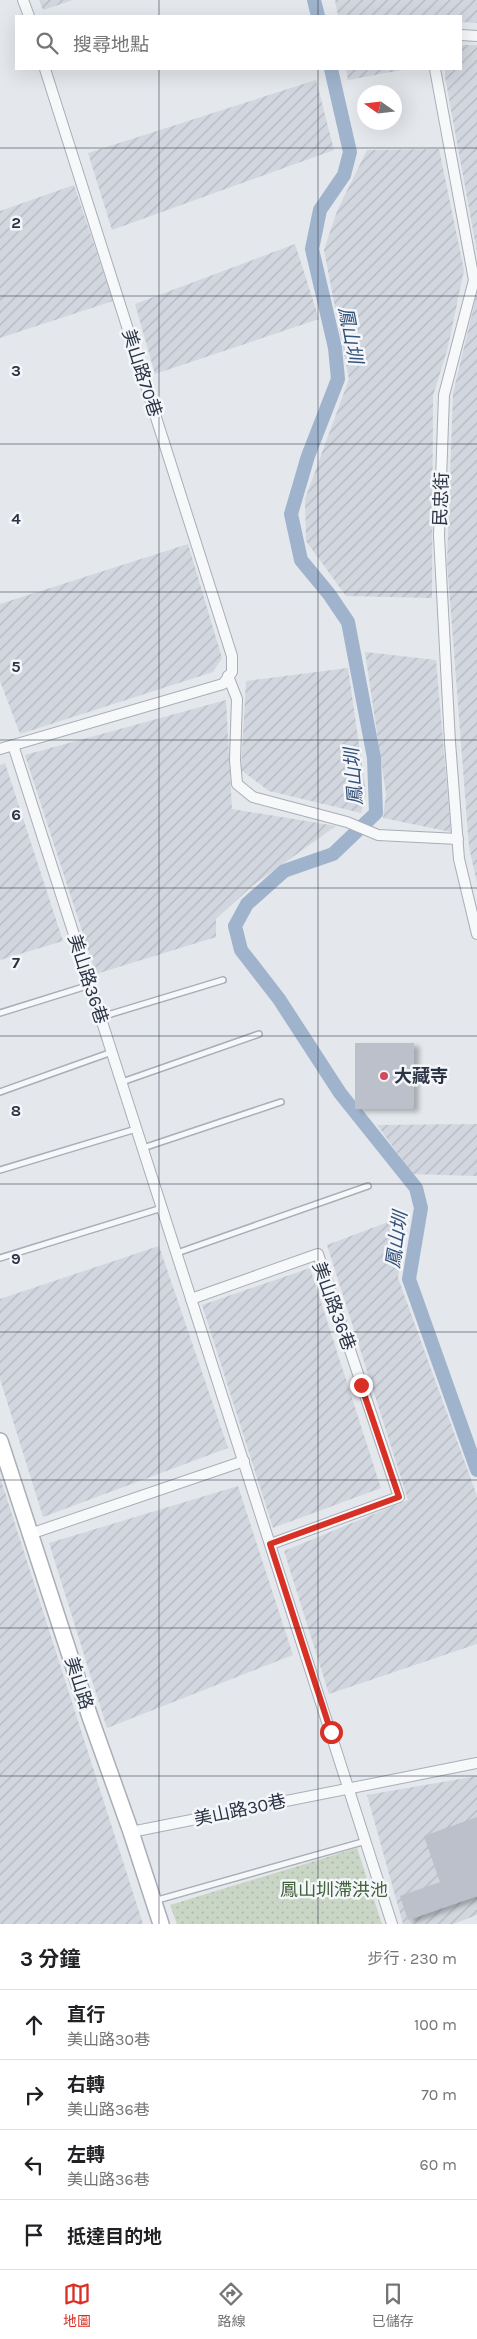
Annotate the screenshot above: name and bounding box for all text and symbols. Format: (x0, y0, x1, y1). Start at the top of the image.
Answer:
search box (15, 15, 462, 70)
icon: search (33, 29, 61, 57)
text: 搜尋地點 (73, 34, 149, 56)
north arrow (357, 85, 402, 130)
text: 2 (11, 213, 21, 232)
water label: 鳳山圳 (334, 305, 367, 368)
street label: 美山路70巷 (117, 326, 167, 420)
text: 3 (11, 361, 21, 380)
street label: 民忠街 (429, 472, 453, 526)
text: 4 (11, 509, 21, 528)
text: 5 (11, 657, 21, 676)
water label: 鳳山圳 (341, 745, 367, 806)
text: 6 (11, 805, 21, 824)
street label: 美山路36巷 (63, 931, 113, 1027)
text: 7 (12, 953, 20, 972)
place label: 大藏寺 (394, 1065, 448, 1087)
marker: 大藏寺 (378, 1070, 390, 1082)
text: 8 (11, 1101, 21, 1120)
water label: 鳳山圳 (382, 1207, 412, 1270)
text: 9 (11, 1249, 21, 1268)
street label: 美山路36巷 (308, 1259, 360, 1353)
route end (350, 1374, 373, 1397)
street label: 美山路 (60, 1654, 98, 1712)
route start (320, 1721, 343, 1744)
street label: 美山路30巷 (192, 1790, 288, 1830)
park label: 鳳山圳滯洪池 (280, 1879, 388, 1901)
text: 3 分鐘 (20, 1947, 80, 1971)
text: 步行 · 230 m (368, 1949, 457, 1968)
text: 直行 (67, 2004, 105, 2026)
icon: ahead (20, 2011, 48, 2039)
text: 100 m (414, 2015, 457, 2034)
text: 美山路30巷 (67, 2030, 150, 2049)
text: 右轉 (67, 2074, 105, 2096)
icon: right (20, 2081, 48, 2109)
text: 70 m (421, 2085, 457, 2104)
text: 美山路36巷 (67, 2100, 150, 2119)
text: 左轉 (67, 2144, 105, 2166)
icon: left (20, 2151, 48, 2179)
text: 60 m (420, 2155, 457, 2174)
text: 美山路36巷 (67, 2170, 150, 2189)
icon: arrive (20, 2221, 48, 2249)
text: 抵達目的地 (67, 2226, 162, 2248)
tab: 地圖 (63, 2280, 91, 2330)
tab: 路線 (217, 2280, 245, 2330)
tab: 已儲存 (372, 2280, 414, 2330)

